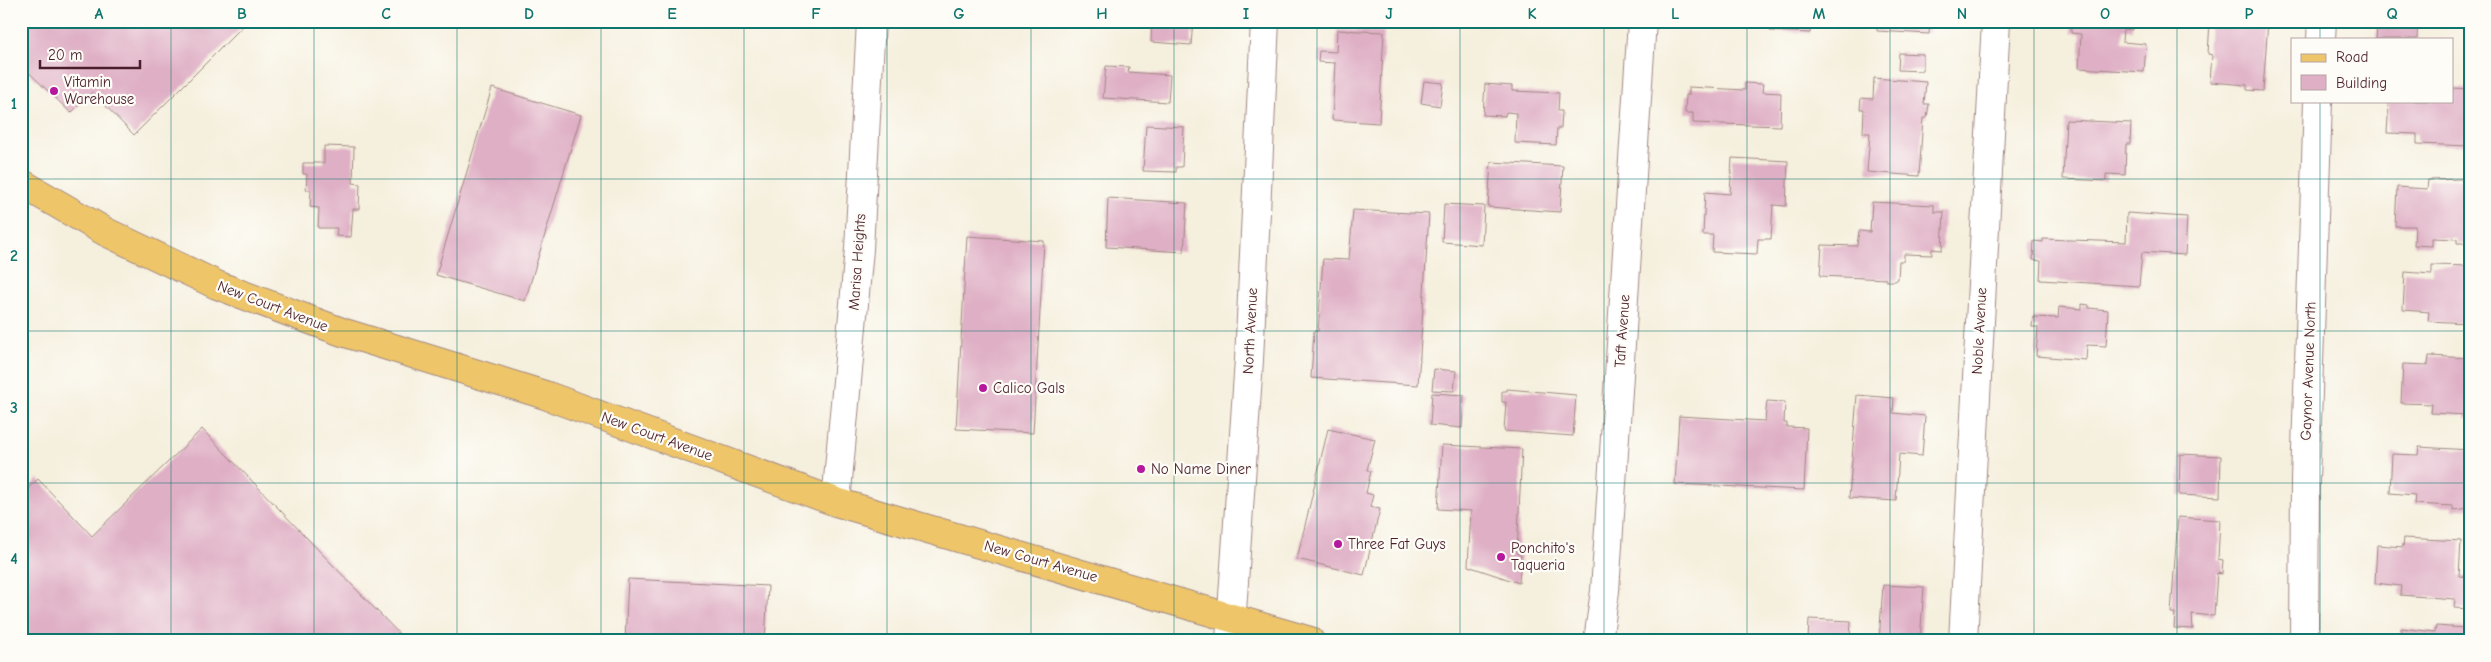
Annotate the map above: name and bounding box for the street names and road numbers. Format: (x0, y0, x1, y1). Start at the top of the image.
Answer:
street label: Marisa Heights (845, 213, 869, 311)
street label: New Court Avenue (215, 277, 331, 336)
street label: Noble Avenue (1968, 286, 1990, 375)
street label: North Avenue (1239, 287, 1261, 375)
street label: Taft Avenue (1610, 293, 1634, 368)
street label: Gaynor Avenue North (2297, 301, 2319, 441)
street label: New Court Avenue (599, 408, 716, 465)
street label: New Court Avenue (982, 536, 1100, 586)

